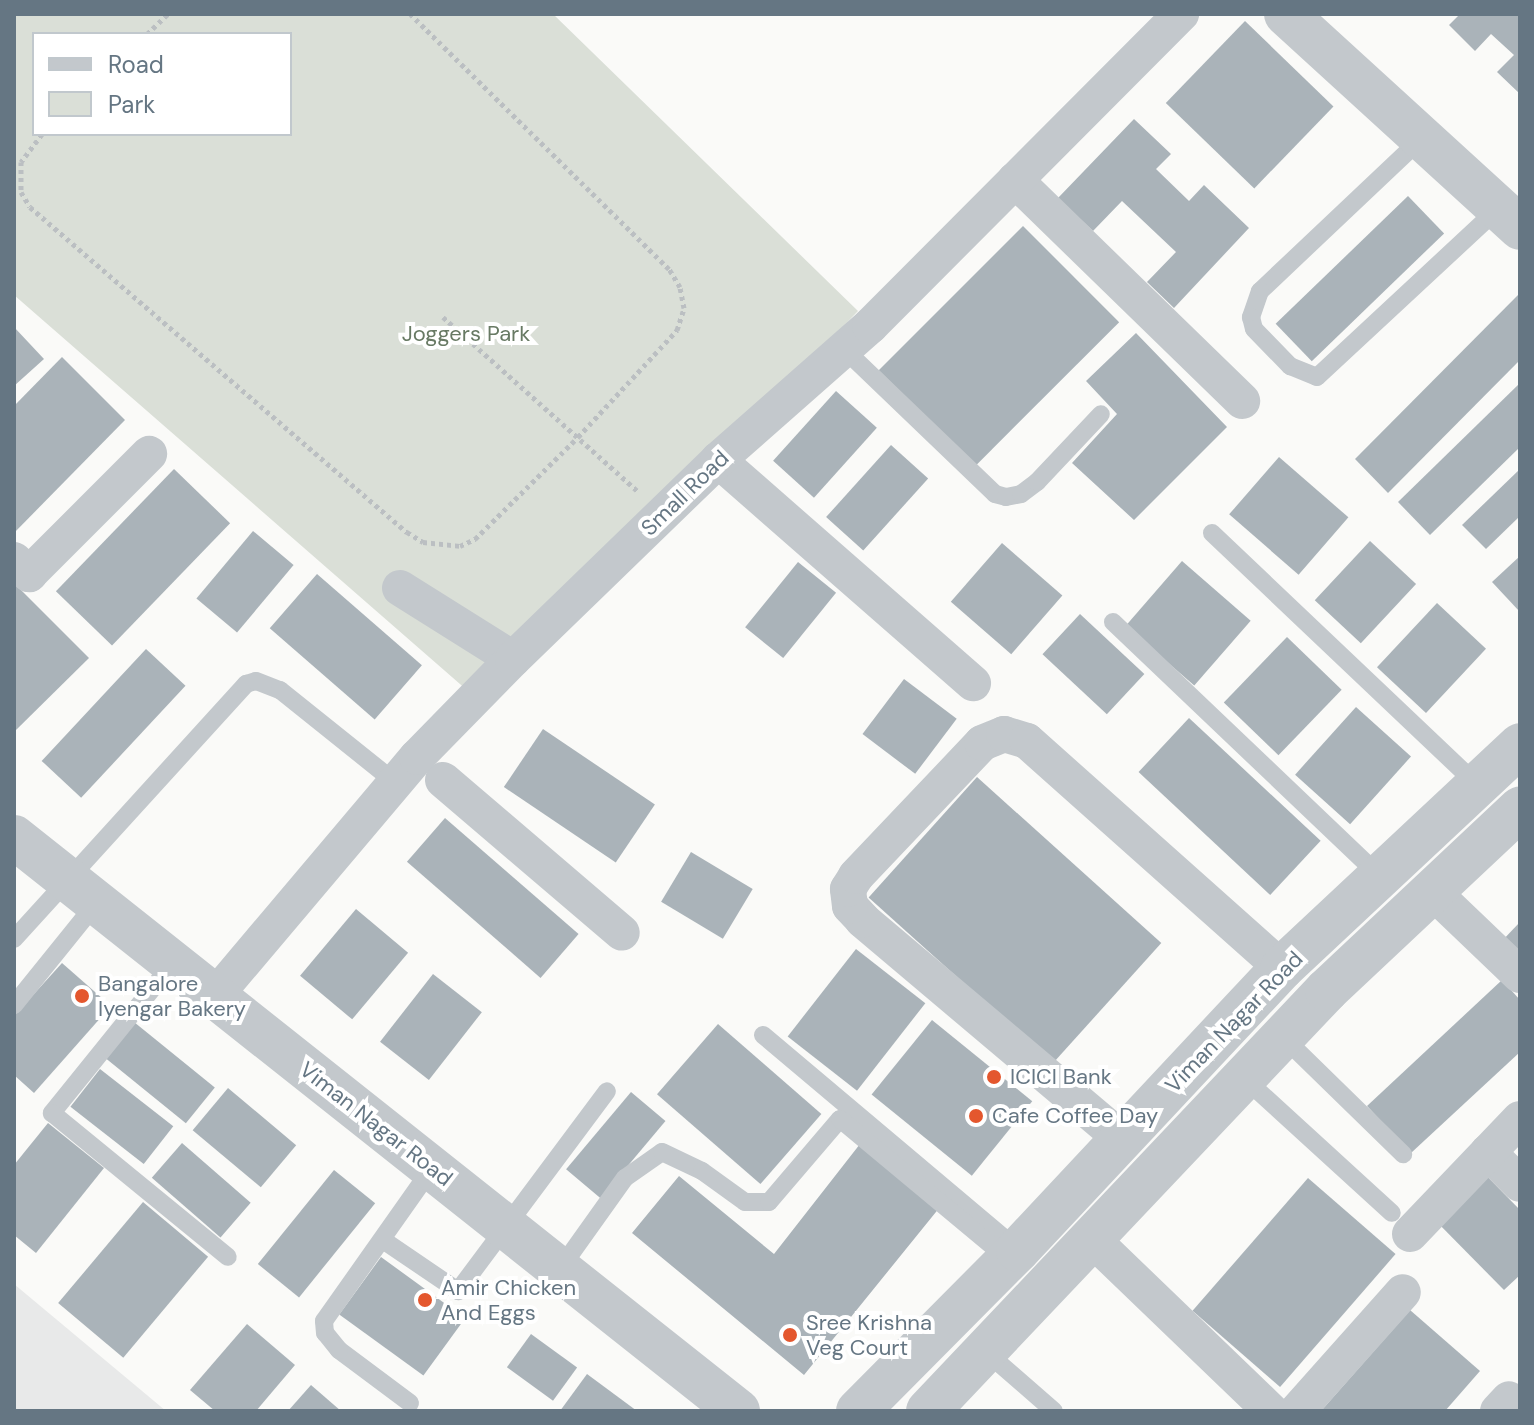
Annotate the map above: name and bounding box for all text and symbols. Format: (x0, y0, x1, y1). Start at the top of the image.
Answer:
legend (32, 32, 292, 136)
text: Road (108, 49, 164, 80)
text: Park (108, 89, 155, 120)
park label: Joggers Park (402, 321, 530, 347)
street label: Small Road (636, 445, 734, 541)
street label: Viman Nagar Road (1160, 946, 1308, 1098)
place label: Bangalore Iyengar Bakery (98, 970, 246, 1022)
marker: Bangalore Iyengar Bakery (73, 987, 91, 1005)
street label: Viman Nagar Road (294, 1056, 458, 1192)
place label: ICICI Bank (1010, 1064, 1112, 1090)
marker: ICICI Bank (985, 1068, 1003, 1086)
place label: Cafe Coffee Day (992, 1103, 1158, 1129)
marker: Cafe Coffee Day (967, 1107, 985, 1125)
place label: Amir Chicken And Eggs (441, 1274, 576, 1326)
marker: Amir Chicken And Eggs (416, 1291, 434, 1309)
place label: Sree Krishna Veg Court (806, 1309, 932, 1360)
marker: Sree Krishna Veg Court (781, 1326, 799, 1344)

